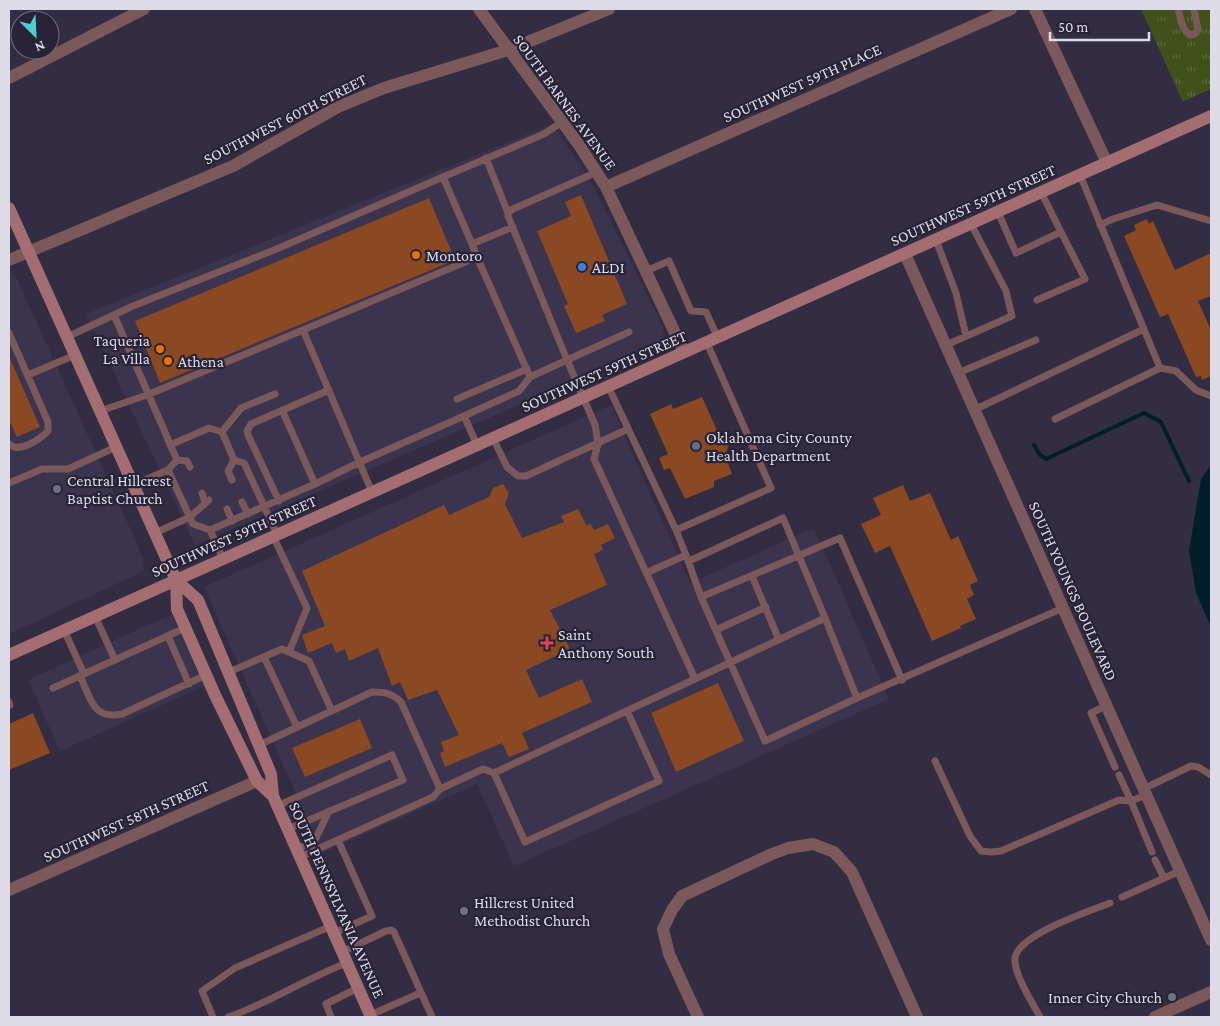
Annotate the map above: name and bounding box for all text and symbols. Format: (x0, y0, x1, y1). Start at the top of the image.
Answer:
north arrow (10, 10, 60, 60)
scale bar (1050, 10, 1149, 42)
text: 50 m (1058, 19, 1088, 35)
street label: SOUTH BARNES AVENUE (510, 31, 620, 173)
text: N (32, 38, 48, 56)
street label: SOUTHWEST 59TH PLACE (720, 40, 884, 126)
street label: SOUTHWEST 60TH STREET (201, 70, 370, 168)
street label: SOUTHWEST 59TH STREET (888, 161, 1058, 249)
place label: Montoro (426, 247, 482, 264)
marker: Montoro (410, 249, 422, 261)
place label: ALDI (592, 259, 625, 276)
marker: ALDI (576, 261, 588, 273)
street label: SOUTHWEST 59TH STREET (519, 327, 689, 415)
place label: Taqueria La Villa (93, 332, 151, 367)
marker: Taqueria La Villa (154, 343, 166, 355)
place label: Athena (178, 353, 224, 370)
marker: Athena (162, 355, 174, 367)
place label: Oklahoma City County Health Department (706, 429, 853, 465)
marker: Oklahoma City County Health Department (690, 440, 702, 452)
place label: Central Hillcrest Baptist Church (67, 472, 172, 508)
marker: Central Hillcrest Baptist Church (51, 483, 63, 495)
street label: SOUTHWEST 59TH STREET (149, 492, 319, 580)
street label: SOUTH YOUNGS BOULEVARD (1026, 499, 1120, 683)
place label: Saint Anthony South (558, 626, 655, 662)
marker: Saint Anthony South (540, 636, 554, 650)
street label: SOUTHWEST 58TH STREET (41, 777, 212, 865)
street label: SOUTH PENNSYLVANIA AVENUE (286, 799, 388, 1001)
place label: Hillcrest United Methodist Church (474, 894, 591, 929)
marker: Hillcrest United Methodist Church (458, 905, 470, 917)
place label: Inner City Church (1048, 989, 1162, 1007)
marker: Inner City Church (1166, 991, 1178, 1003)

